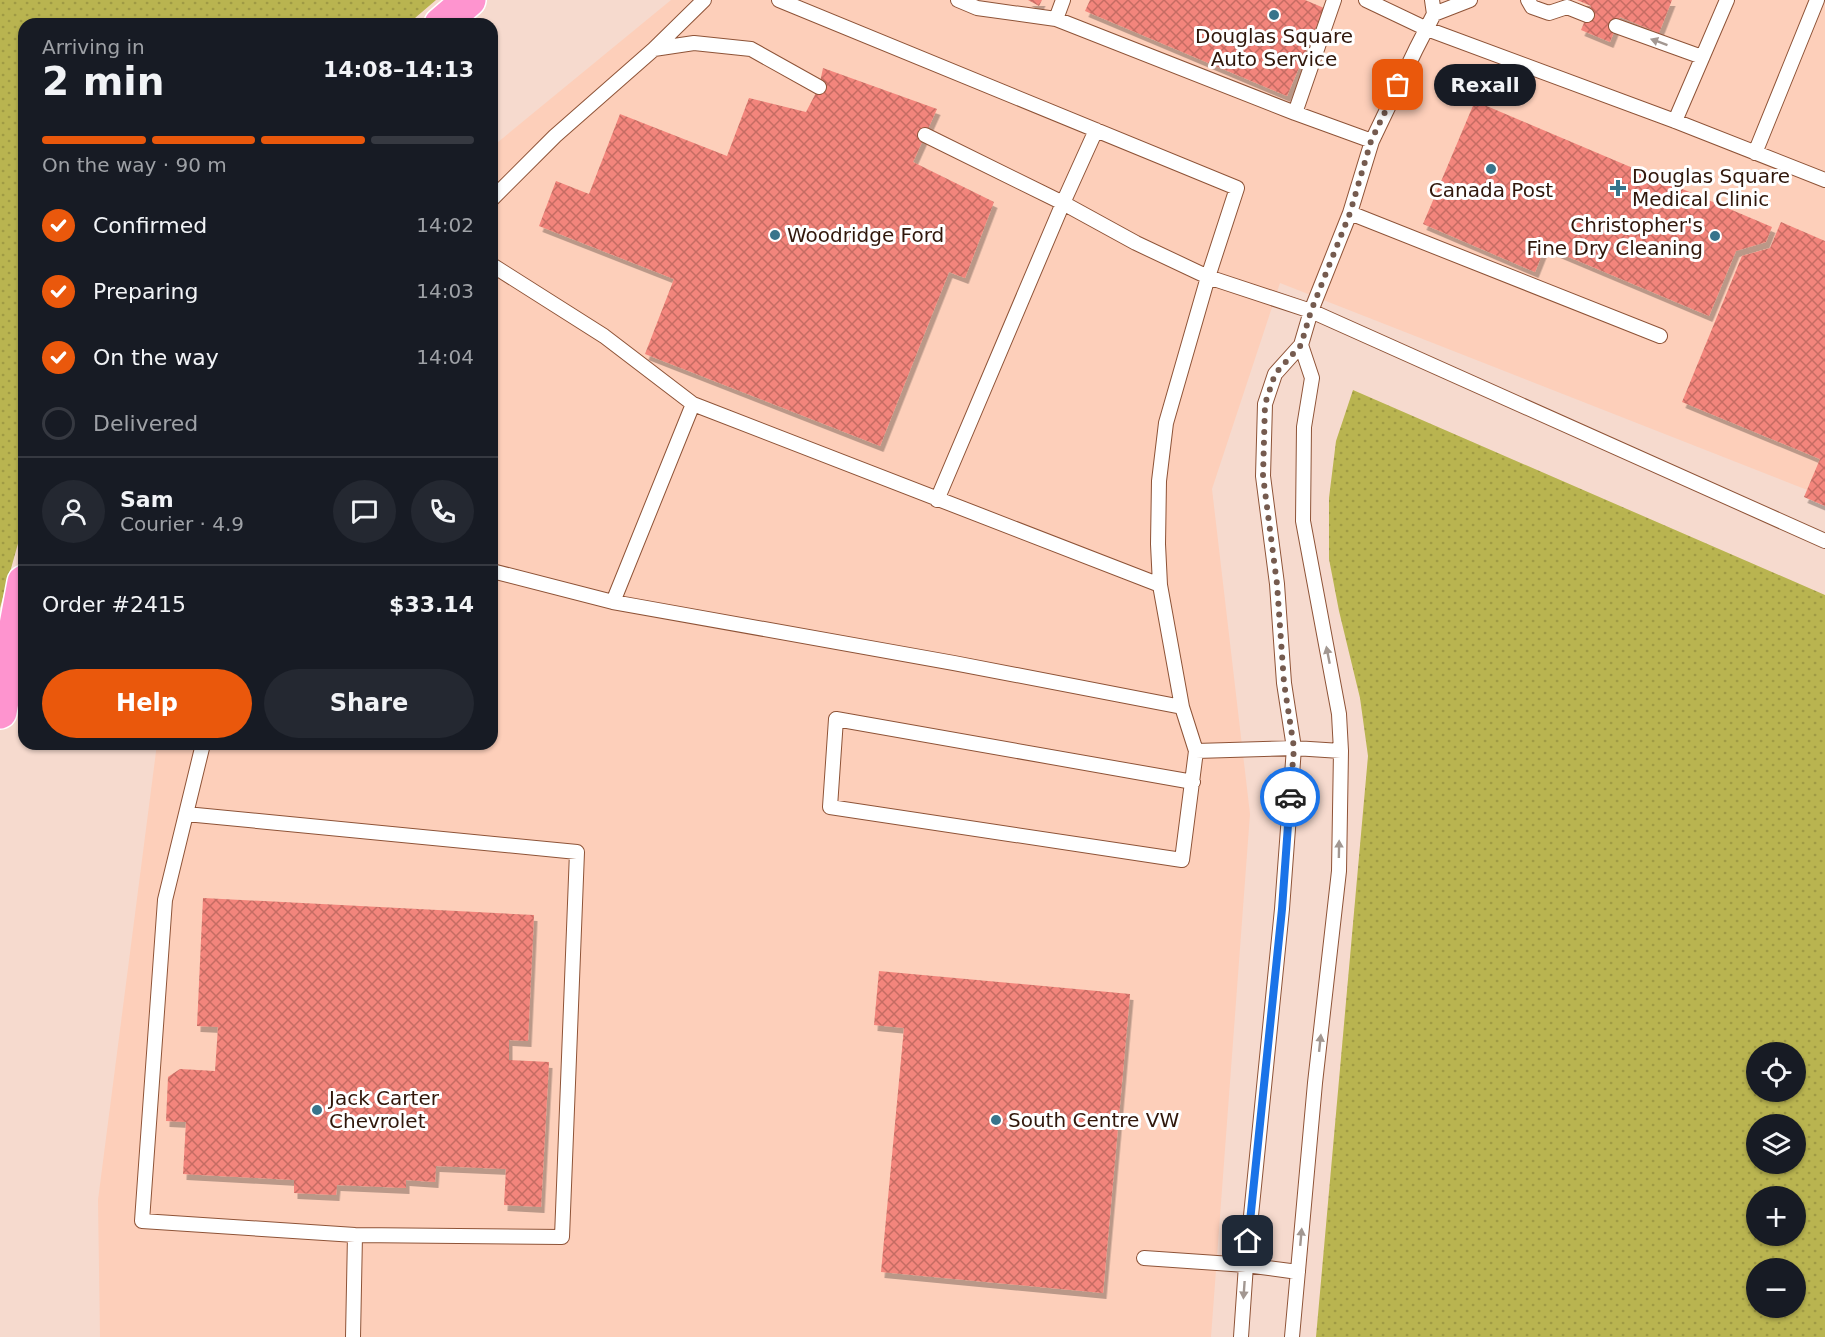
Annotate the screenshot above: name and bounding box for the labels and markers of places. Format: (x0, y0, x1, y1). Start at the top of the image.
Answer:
marker: Douglas Square Auto Service (1267, 8, 1281, 22)
place label: Douglas Square Auto Service (1195, 24, 1353, 71)
pin (1372, 59, 1423, 110)
callout: Rexall (1434, 64, 1536, 106)
marker: Canada Post (1484, 162, 1498, 176)
place label: Douglas Square Medical Clinic (1632, 164, 1790, 211)
place label: Canada Post (1429, 178, 1553, 202)
marker: Douglas Square Medical Clinic (1609, 179, 1627, 197)
place label: Christopher's Fine Dry Cleaning (1527, 213, 1703, 260)
place label: Woodridge Ford (787, 223, 944, 247)
marker: Woodridge Ford (768, 228, 782, 242)
marker: Christopher's Fine Dry Cleaning (1708, 229, 1722, 243)
place label: Jack Carter Chevrolet (327, 1086, 440, 1133)
marker: Jack Carter Chevrolet (310, 1103, 324, 1117)
place label: South Centre VW (1008, 1108, 1179, 1132)
marker: South Centre VW (989, 1113, 1003, 1127)
pin (1222, 1215, 1273, 1266)

